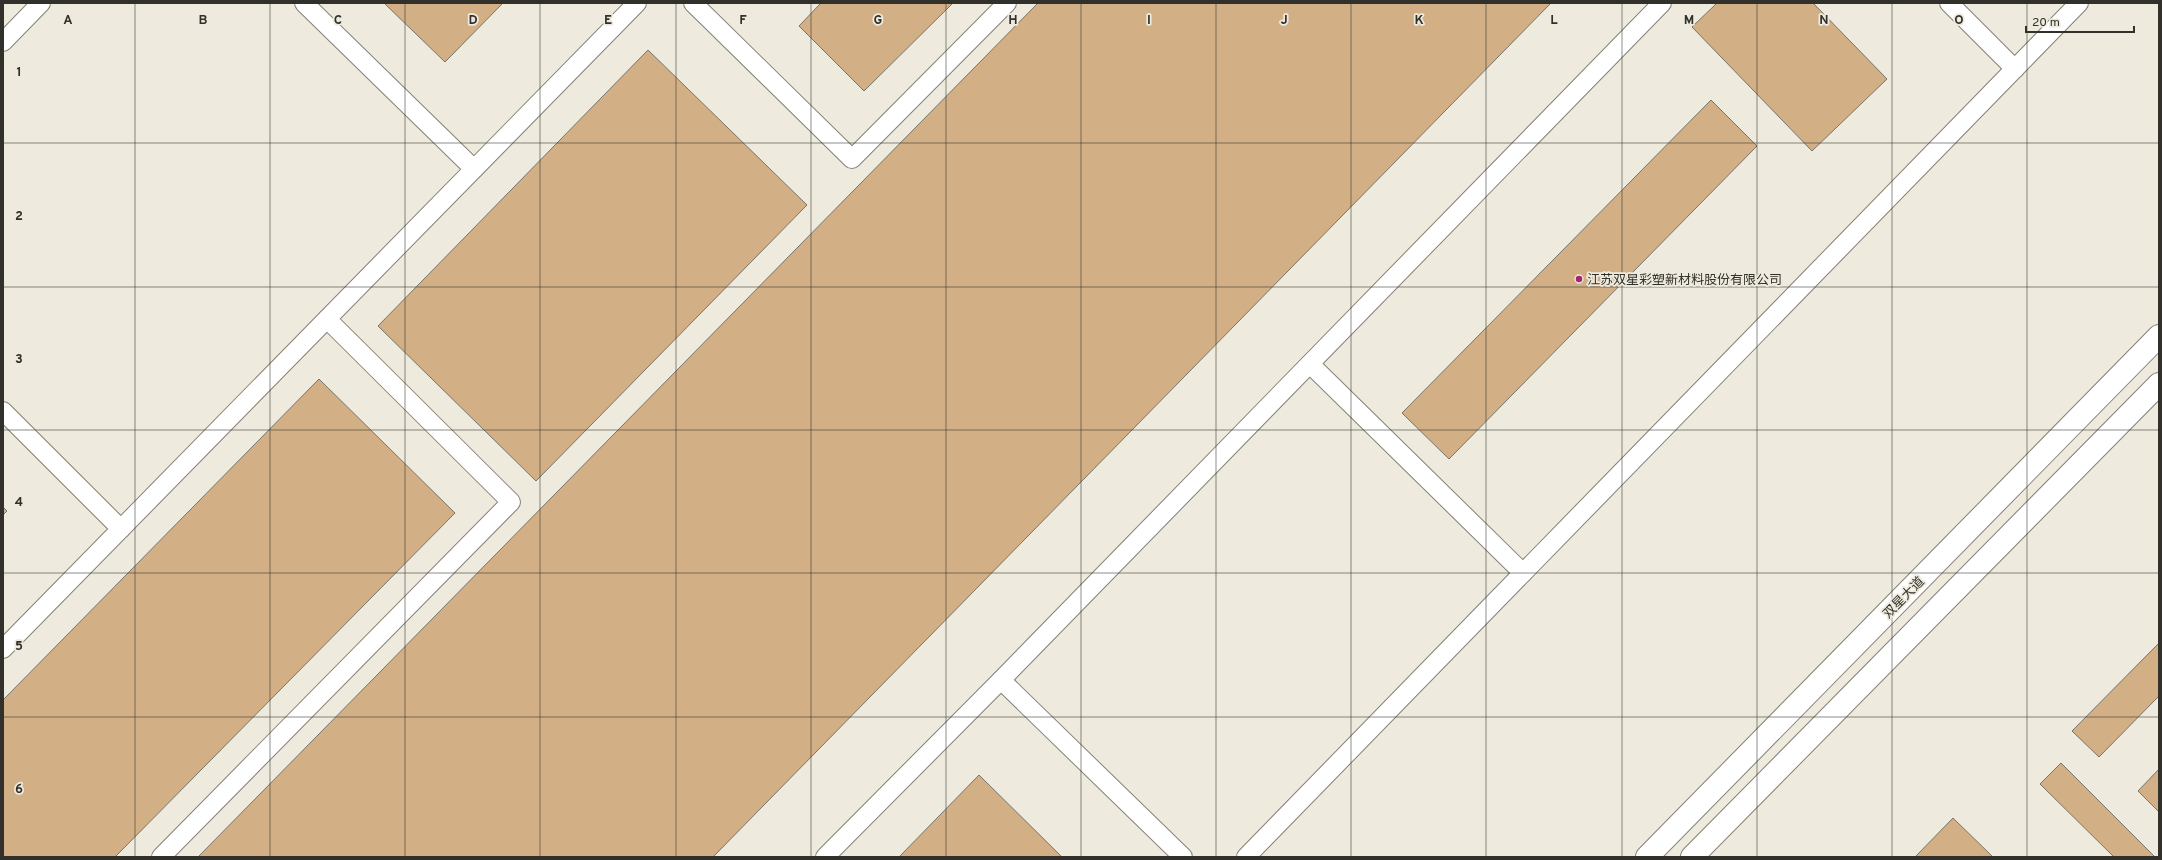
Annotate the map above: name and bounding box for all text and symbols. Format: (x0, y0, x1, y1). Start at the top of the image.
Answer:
scale bar (2026, 8, 2134, 34)
text: A (63, 13, 73, 29)
text: B (199, 13, 208, 29)
text: C (334, 13, 342, 29)
text: D (468, 13, 478, 29)
text: E (604, 13, 612, 29)
text: F (739, 13, 747, 29)
text: G (874, 13, 883, 29)
text: H (1008, 13, 1018, 29)
text: I (1147, 13, 1151, 29)
text: J (1280, 13, 1288, 29)
text: K (1414, 13, 1424, 29)
text: L (1550, 13, 1558, 29)
text: M (1684, 13, 1694, 29)
text: N (1819, 13, 1829, 29)
text: O (1954, 13, 1964, 29)
text: 20 m (2032, 15, 2060, 31)
text: 1 (16, 65, 22, 81)
text: 2 (15, 209, 23, 225)
place label: 江苏双星彩塑新材料股份有限公司 (1587, 272, 1782, 289)
marker: 江苏双星彩塑新材料股份有限公司 (1574, 274, 1584, 284)
text: 3 (15, 352, 23, 368)
text: 4 (15, 495, 23, 511)
street label: 双星大道 (1880, 574, 1928, 622)
text: 5 (15, 639, 23, 655)
text: 6 (15, 782, 23, 798)

